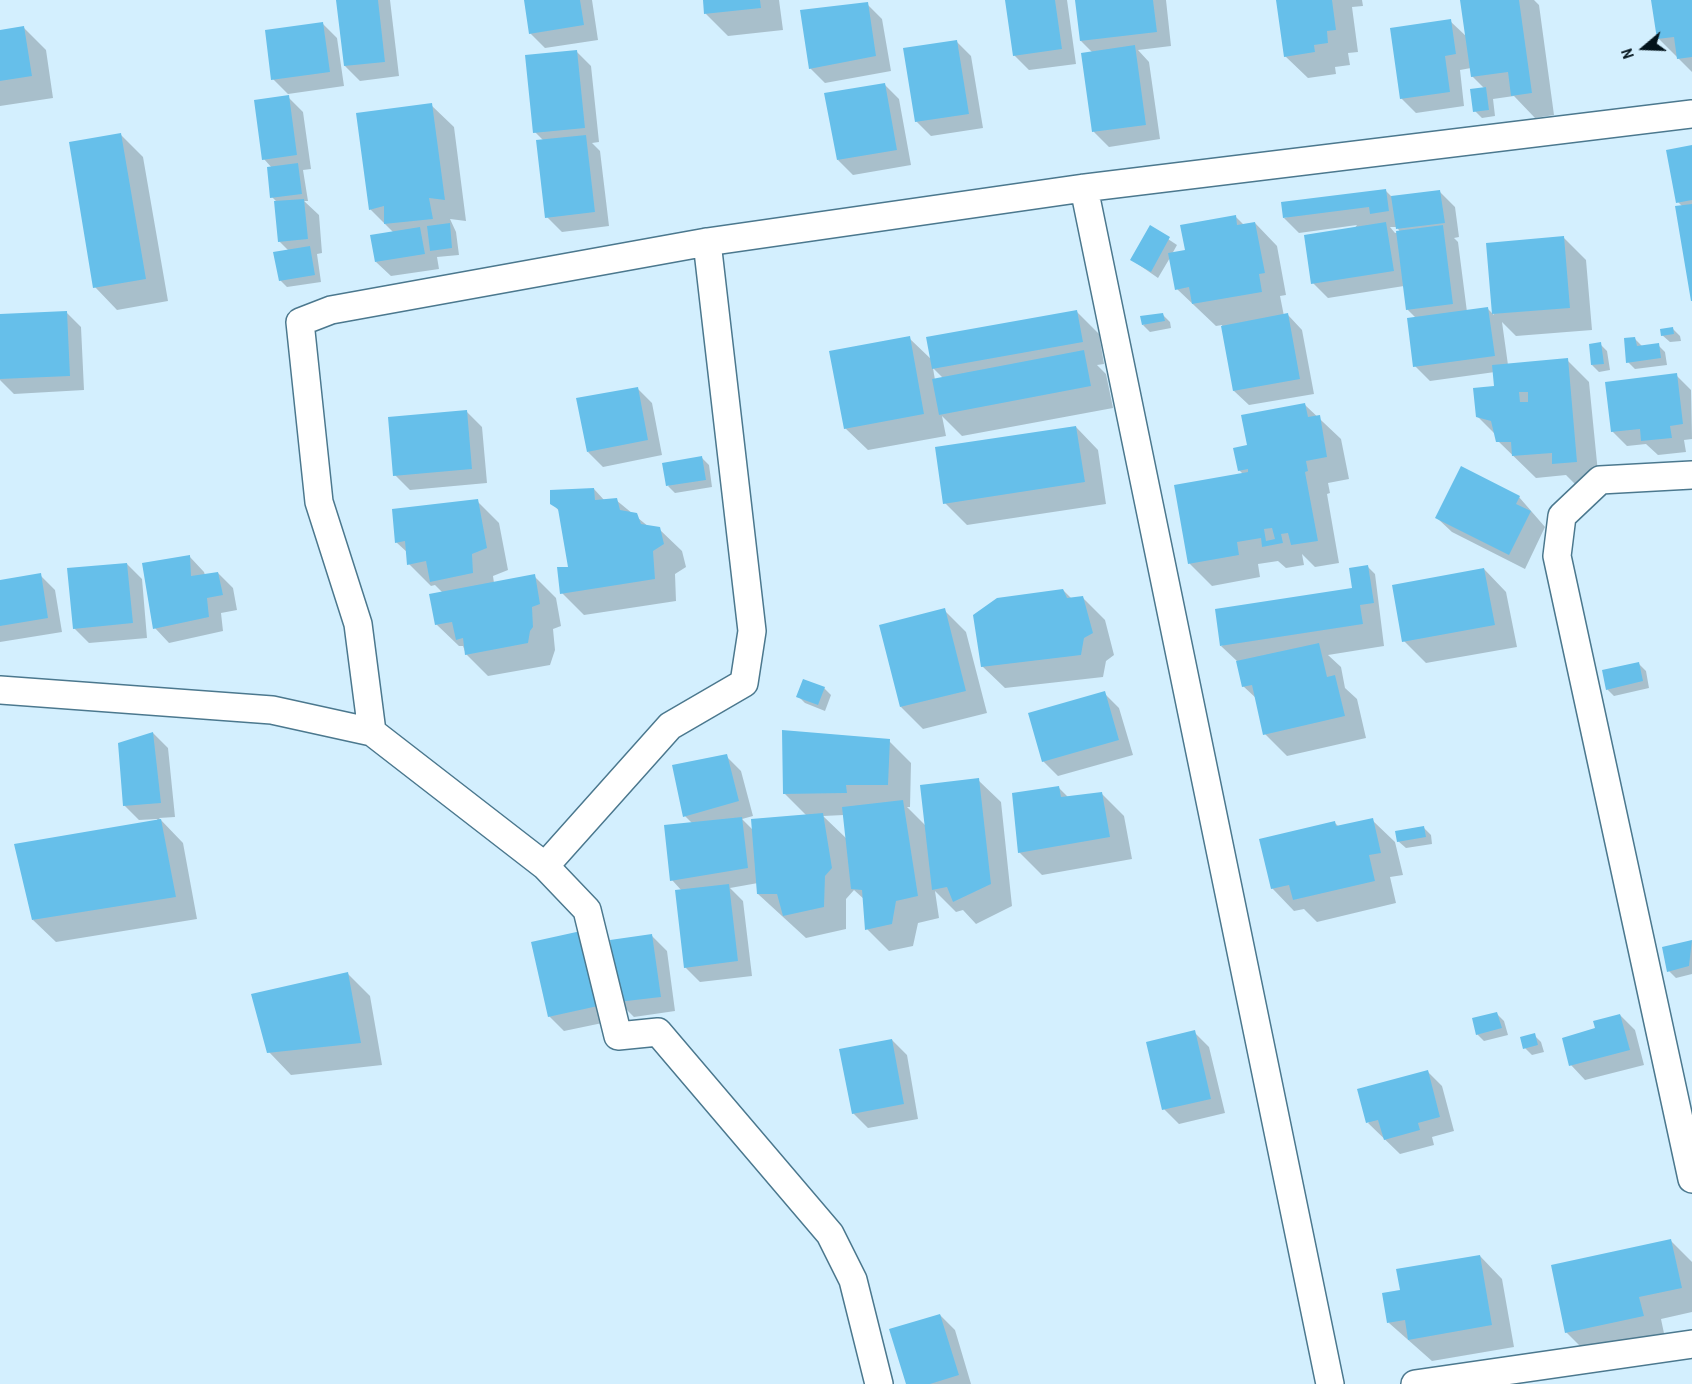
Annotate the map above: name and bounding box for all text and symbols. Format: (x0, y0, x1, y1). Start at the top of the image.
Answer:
north arrow (1614, 18, 1674, 78)
text: N (1615, 46, 1639, 62)

